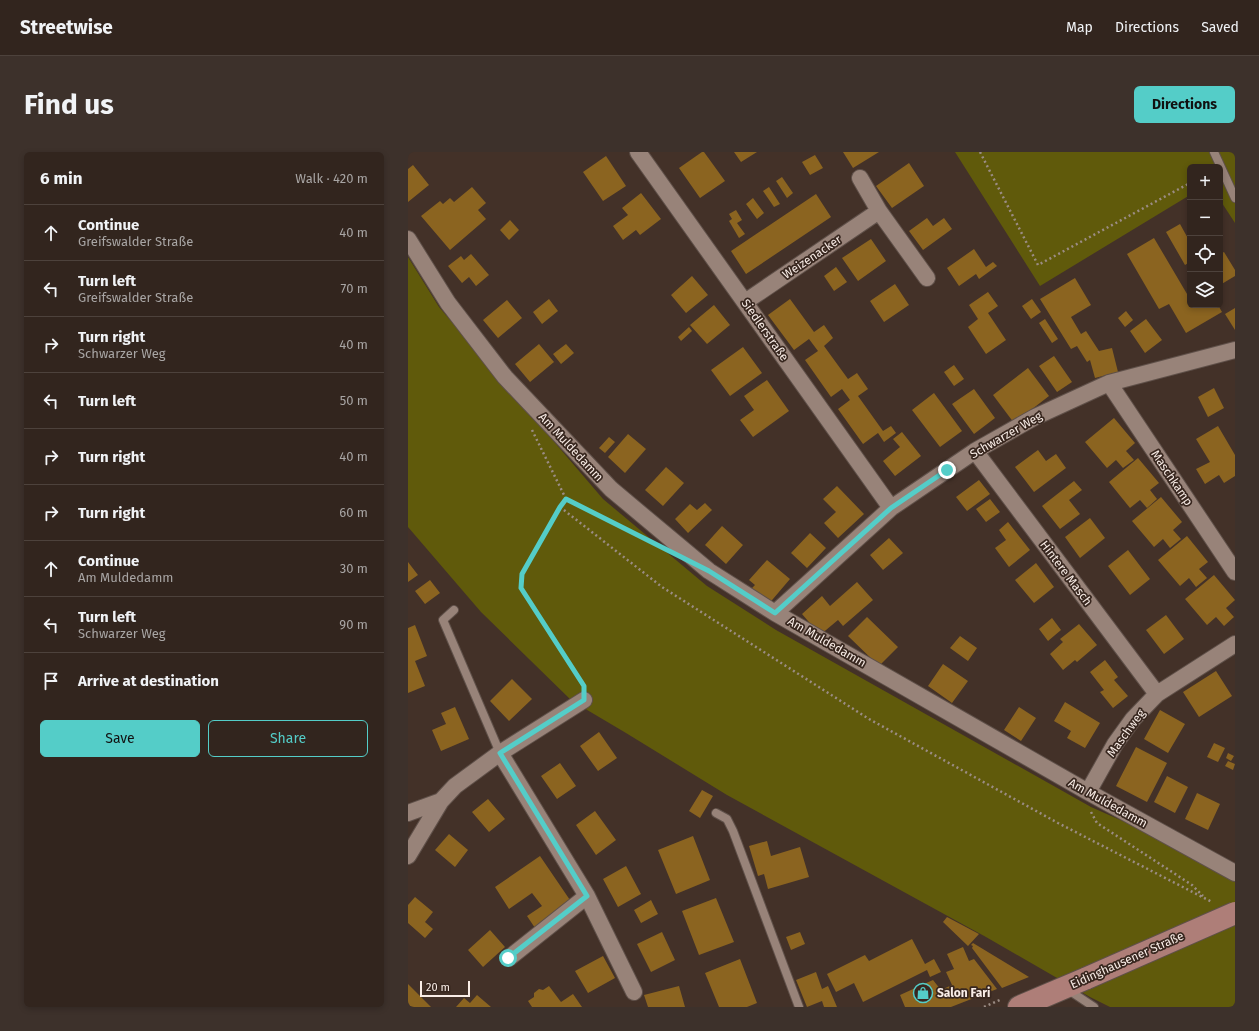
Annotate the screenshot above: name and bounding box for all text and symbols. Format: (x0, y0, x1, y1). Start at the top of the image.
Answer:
text: Streetwise (20, 16, 113, 39)
text: Map (1066, 19, 1093, 36)
text: Directions (1115, 19, 1179, 36)
text: Saved (1201, 19, 1239, 36)
button: Directions (1134, 86, 1235, 123)
text: Find us (24, 88, 114, 121)
map controls (1187, 164, 1223, 308)
button: + (1187, 164, 1223, 200)
text: 6 min (40, 168, 83, 189)
text: Walk · 420 m (295, 171, 368, 186)
button: − (1187, 200, 1223, 236)
text: Continue (78, 216, 139, 234)
icon: ahead (40, 222, 62, 244)
text: 40 m (339, 225, 368, 240)
street label: Weizenacker (780, 232, 844, 282)
text: Greifswalder Straße (78, 234, 193, 249)
button: locate (1187, 236, 1223, 272)
text: Turn left (78, 272, 136, 290)
button: layers (1187, 272, 1223, 308)
icon: left (40, 278, 62, 300)
text: 70 m (341, 281, 368, 296)
text: Greifswalder Straße (78, 290, 193, 305)
street label: Siedlerstraße (738, 296, 792, 364)
text: Turn right (78, 328, 145, 346)
icon: right (40, 334, 62, 356)
text: 40 m (339, 337, 368, 352)
text: Schwarzer Weg (78, 346, 166, 361)
icon: left (40, 390, 62, 412)
text: Turn left (78, 392, 136, 410)
text: 50 m (340, 393, 368, 408)
street label: Schwarzer Weg (967, 408, 1045, 461)
street label: Am Muldedamm (536, 410, 606, 484)
icon: right (40, 446, 62, 468)
text: Turn right (78, 448, 145, 466)
street label: Maschkamp (1148, 448, 1196, 508)
text: 40 m (339, 449, 368, 464)
route end (938, 461, 956, 479)
icon: right (40, 502, 62, 524)
text: Turn right (78, 504, 145, 522)
text: 60 m (339, 505, 368, 520)
street label: Hintere Masch (1037, 538, 1095, 608)
text: Continue (78, 552, 139, 570)
icon: ahead (40, 558, 62, 580)
text: 30 m (340, 561, 368, 576)
text: Am Muldedamm (78, 570, 173, 585)
text: Turn left (78, 608, 136, 626)
icon: left (40, 614, 62, 636)
street label: Am Muldedamm (785, 614, 869, 670)
text: 90 m (339, 617, 368, 632)
text: Schwarzer Weg (78, 626, 166, 641)
icon: arrive (40, 670, 62, 692)
text: Arrive at destination (78, 672, 219, 690)
street label: Maschweg (1104, 706, 1148, 760)
button: Save (40, 720, 200, 757)
button: Share (208, 720, 368, 757)
street label: Am Muldedamm (1066, 776, 1150, 830)
street label: Eidinghausener Straße (1068, 929, 1186, 991)
route start (499, 949, 517, 967)
scale bar (420, 979, 470, 998)
text: 20 m (426, 981, 450, 994)
shop icon: Salon Fari (912, 982, 934, 1004)
place label: Salon Fari (937, 986, 991, 1000)

